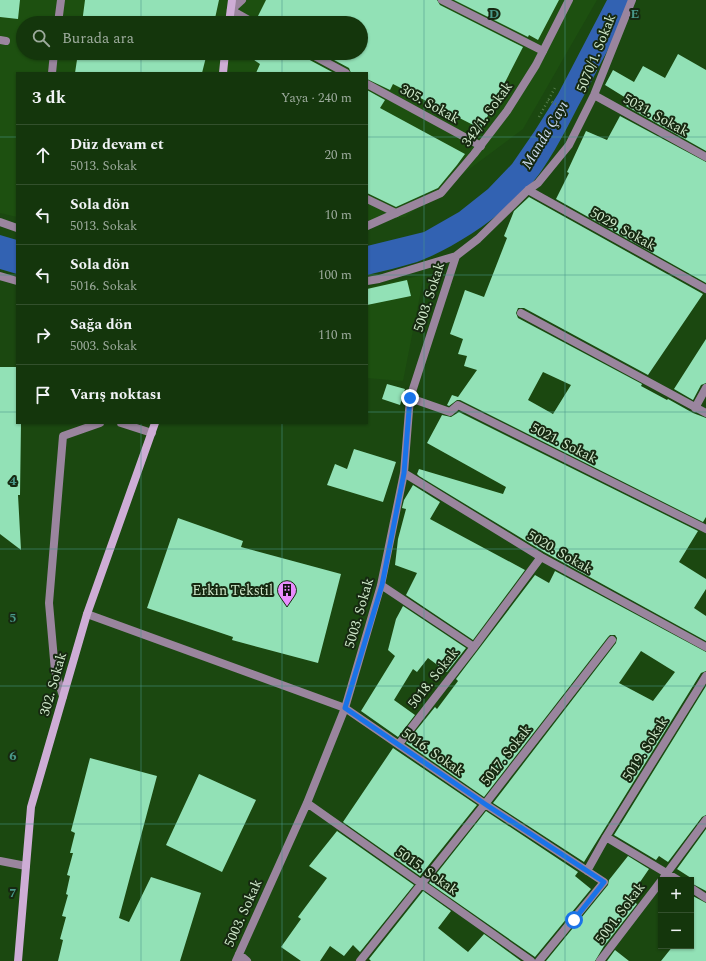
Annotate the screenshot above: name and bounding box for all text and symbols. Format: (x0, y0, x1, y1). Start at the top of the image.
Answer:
text: D (489, 4, 499, 24)
text: E (631, 4, 640, 24)
street label: 5070/1. Sokak (571, 10, 621, 95)
search box (16, 16, 368, 60)
icon: search (30, 27, 52, 49)
text: Burada ara (62, 27, 134, 50)
street label: 342/1. Sokak (456, 77, 518, 151)
street label: 305. Sokak (396, 79, 464, 129)
text: 3 dk (32, 85, 66, 111)
text: Yaya · 240 m (281, 88, 352, 108)
street label: 5031. Sokak (619, 88, 693, 142)
water label: Manda Çayı (516, 96, 574, 174)
text: Düz devam et (70, 133, 164, 156)
icon: ahead (32, 144, 54, 166)
text: 20 m (325, 145, 352, 165)
text: 5013. Sokak (70, 156, 137, 176)
text: Sola dön (70, 193, 130, 216)
street label: 5029. Sokak (586, 202, 660, 256)
icon: left (32, 204, 54, 226)
text: 10 m (325, 205, 352, 225)
text: 5013. Sokak (70, 216, 137, 236)
text: Sola dön (70, 253, 130, 276)
street label: 5003. Sokak (408, 259, 450, 335)
icon: left (32, 264, 54, 286)
text: 100 m (318, 265, 352, 285)
text: 5016. Sokak (70, 276, 137, 296)
text: Sağa dön (70, 313, 132, 336)
icon: right (32, 324, 54, 346)
text: 110 m (318, 325, 352, 345)
text: 5003. Sokak (70, 336, 137, 356)
text: Varış noktası (70, 383, 161, 406)
icon: arrive (32, 384, 54, 406)
route end (401, 389, 419, 407)
street label: 5021. Sokak (527, 417, 601, 469)
text: 4 (9, 471, 17, 491)
street label: 5020. Sokak (523, 525, 597, 579)
street label: 5003. Sokak (339, 575, 379, 651)
building icon: Erkin Tekstil (276, 579, 298, 607)
place label: Erkin Tekstil (192, 580, 273, 601)
text: 5 (9, 608, 17, 628)
street label: 5018. Sokak (402, 643, 464, 713)
street label: 302. Sokak (34, 649, 72, 718)
street label: 5019. Sokak (617, 713, 673, 785)
street label: 5017. Sokak (475, 720, 537, 790)
street label: 5016. Sokak (397, 723, 469, 781)
text: 6 (9, 746, 17, 766)
street label: 5015. Sokak (391, 842, 463, 900)
street label: 5003. Sokak (219, 875, 267, 950)
map controls (658, 877, 694, 949)
button: + (658, 877, 694, 913)
street label: 5001. Sokak (590, 878, 650, 948)
text: 7 (9, 883, 17, 903)
route start (565, 911, 583, 929)
button: − (658, 913, 694, 949)

